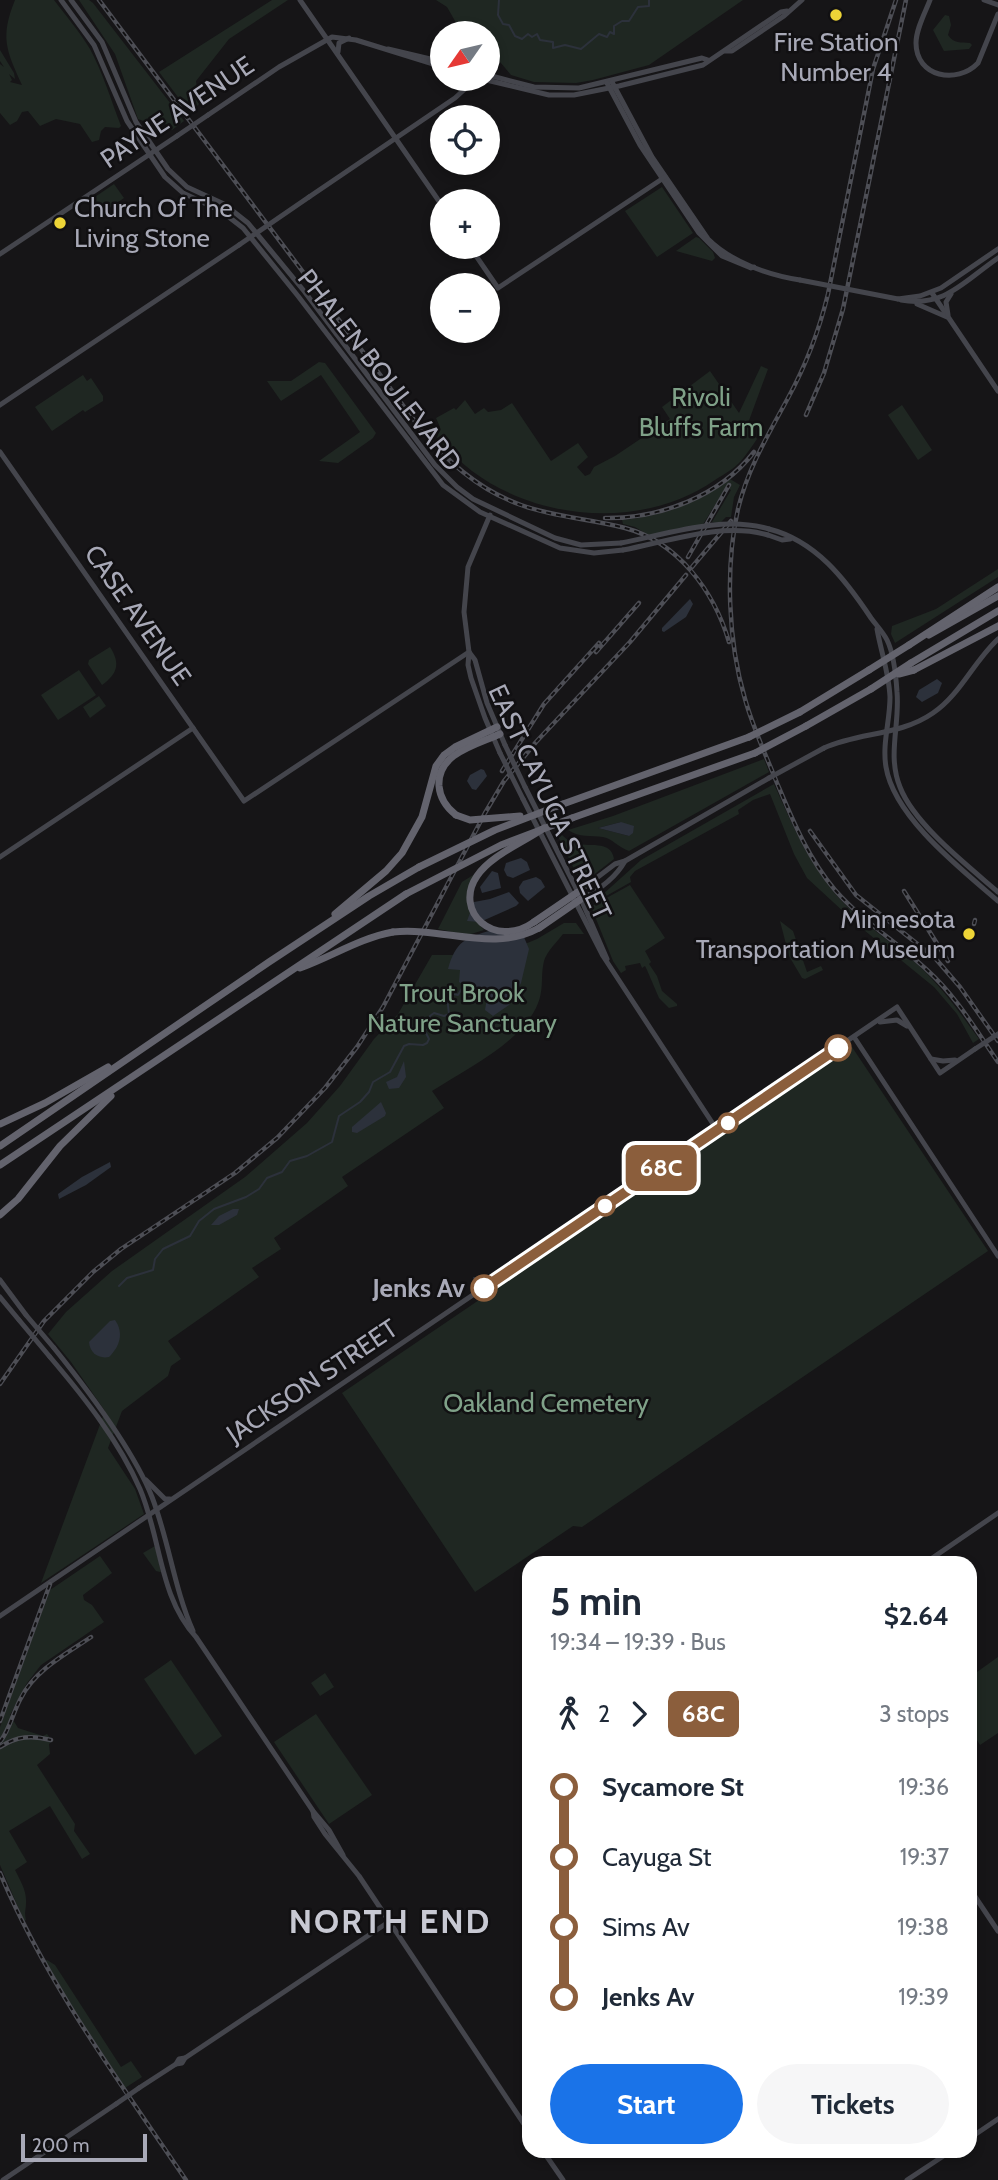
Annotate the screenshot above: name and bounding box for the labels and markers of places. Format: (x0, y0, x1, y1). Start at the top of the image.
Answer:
marker: Fire Station Number 4 (828, 7, 844, 23)
place label: Fire Station Number 4 (774, 26, 898, 88)
place label: Church Of The Living Stone (74, 192, 233, 254)
marker: Church Of The Living Stone (52, 215, 68, 231)
place label: Minnesota Transportation Museum (696, 903, 956, 965)
marker: Minnesota Transportation Museum (961, 926, 977, 942)
unlabelled marker (825, 1035, 851, 1061)
unlabelled marker (718, 1113, 738, 1133)
unlabelled marker (595, 1196, 615, 1216)
place label: Jenks Av (372, 1272, 465, 1304)
marker: Jenks Av (471, 1275, 497, 1301)

